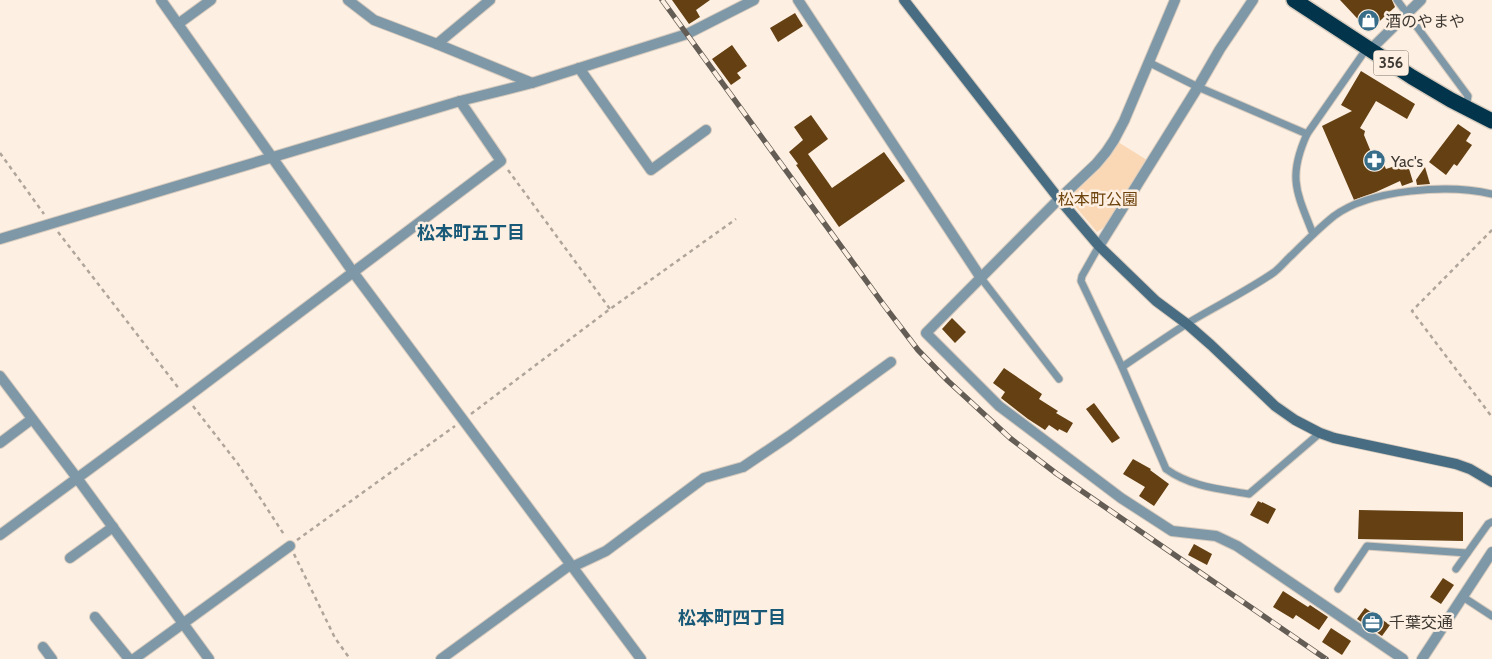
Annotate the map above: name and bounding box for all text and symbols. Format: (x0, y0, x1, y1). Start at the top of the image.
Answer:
shop icon: 酒のやまや (1357, 9, 1381, 33)
place label: 酒のやまや (1385, 12, 1465, 31)
road number: 356 (1374, 50, 1408, 76)
pharmacy icon: Yac's (1363, 149, 1387, 173)
place label: Yac's (1390, 152, 1424, 171)
park label: 松本町公園 (1058, 190, 1138, 209)
district label: 松本町五丁目 (417, 222, 525, 244)
district label: 松本町四丁目 (678, 607, 786, 629)
office icon: 千葉交通 (1361, 610, 1385, 634)
place label: 千葉交通 (1389, 613, 1453, 632)

